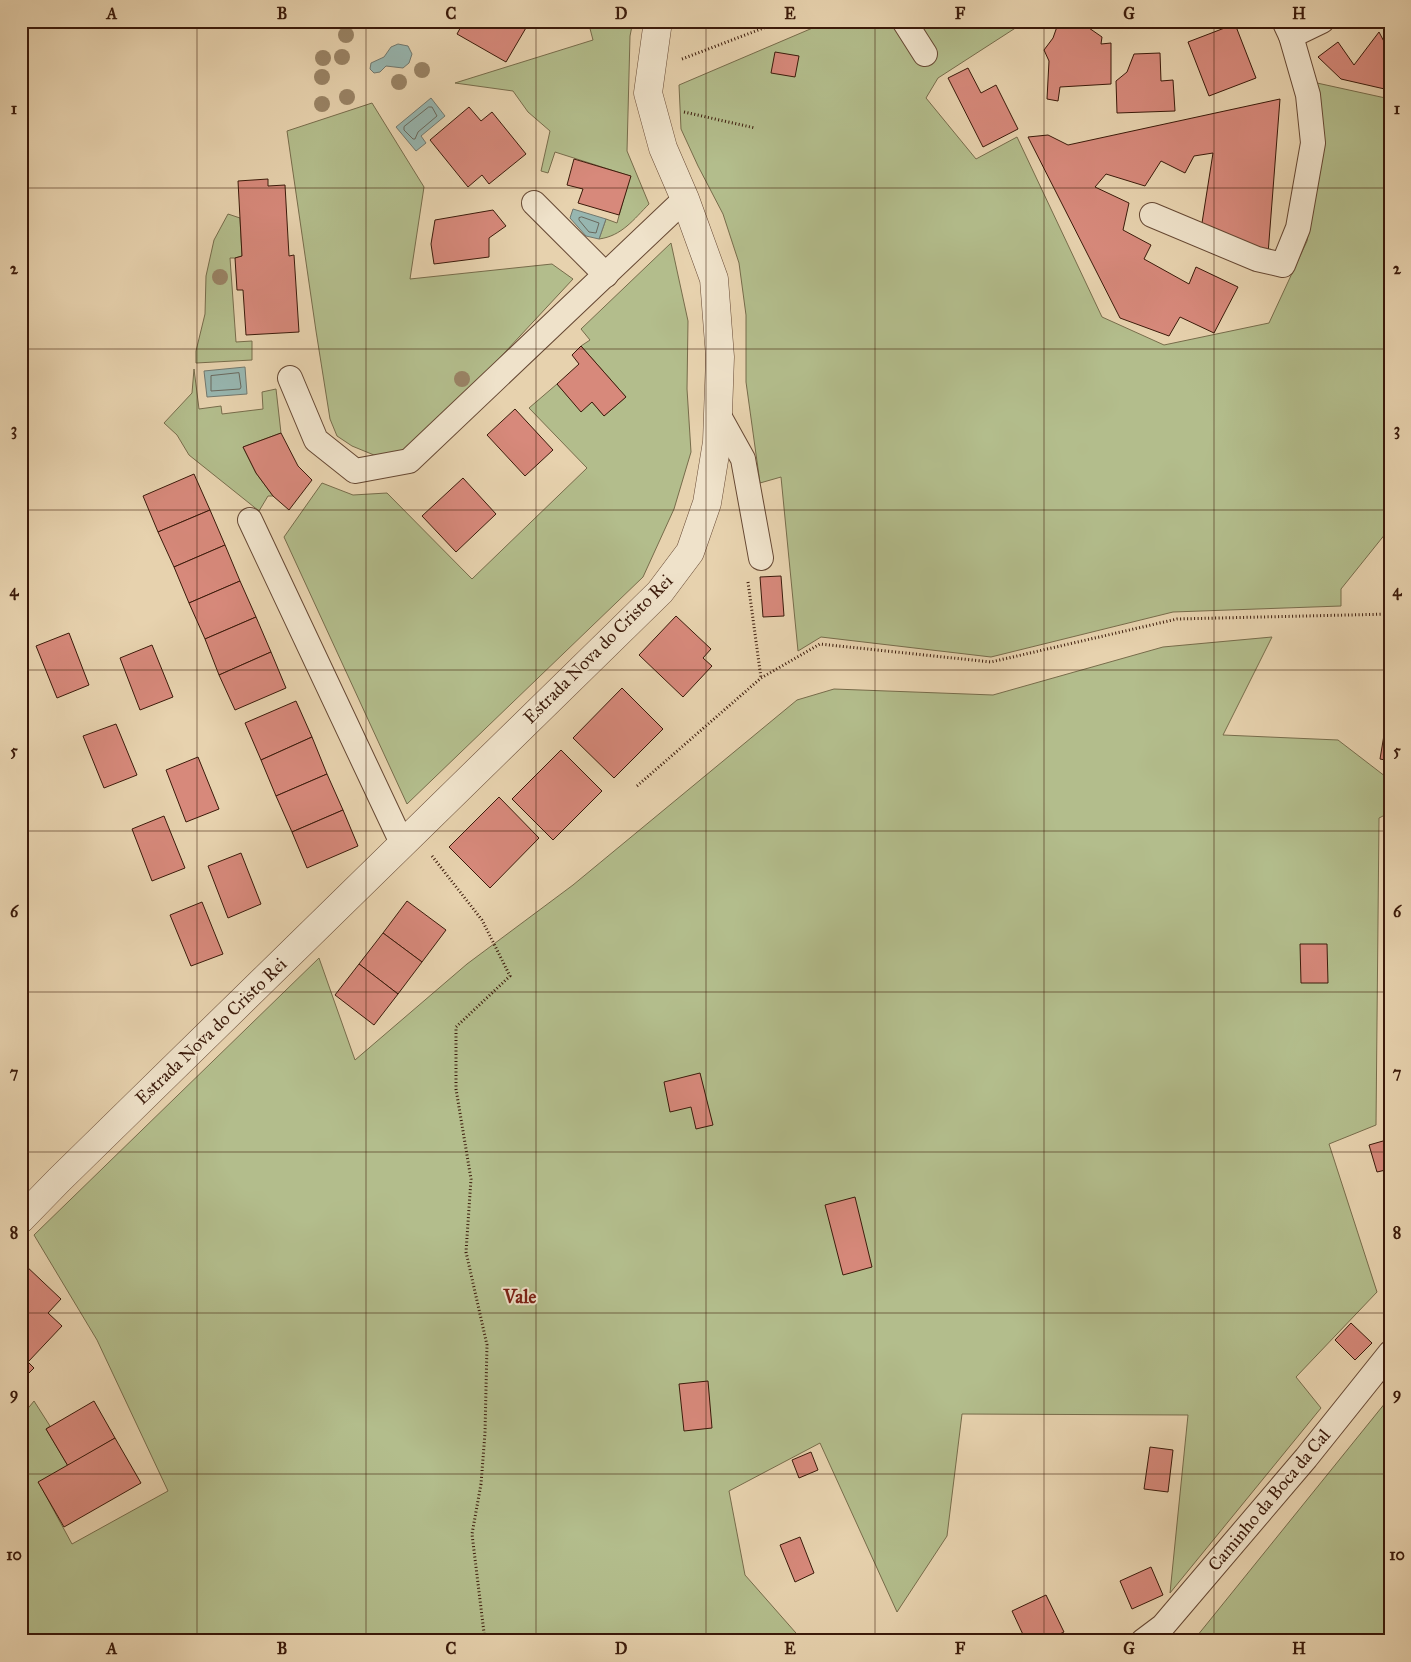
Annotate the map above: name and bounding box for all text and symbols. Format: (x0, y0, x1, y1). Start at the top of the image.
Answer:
text: A (106, 4, 118, 23)
text: B (277, 4, 287, 23)
text: C (446, 4, 457, 23)
text: D (615, 4, 628, 23)
text: E (784, 4, 796, 23)
text: F (955, 4, 966, 23)
text: G (1123, 4, 1135, 23)
text: H (1292, 4, 1306, 23)
text: 1 (11, 99, 18, 118)
text: 1 (1394, 99, 1401, 118)
text: 2 (10, 259, 19, 278)
text: 2 (1393, 259, 1402, 278)
text: 3 (11, 420, 17, 440)
text: 3 (1394, 420, 1400, 440)
street label: Estrada Nova do Cristo Rei (519, 570, 677, 728)
text: 4 (10, 581, 20, 601)
text: 4 (1393, 581, 1403, 601)
text: 5 (10, 741, 18, 760)
text: 5 (1393, 741, 1401, 760)
text: 6 (10, 902, 19, 921)
text: 6 (1393, 902, 1402, 921)
street label: Estrada Nova do Cristo Rei (131, 953, 291, 1109)
text: 7 (10, 1063, 19, 1082)
text: 7 (1393, 1063, 1402, 1082)
text: 8 (10, 1223, 18, 1242)
text: 8 (1393, 1223, 1401, 1242)
district label: Vale (503, 1285, 536, 1308)
text: 9 (10, 1384, 18, 1404)
text: 9 (1393, 1384, 1401, 1404)
street label: Caminho da Boca da Cal (1203, 1424, 1335, 1575)
text: 10 (6, 1545, 22, 1564)
text: 10 (1389, 1545, 1405, 1564)
text: A (106, 1639, 118, 1658)
text: B (277, 1639, 287, 1658)
text: C (446, 1639, 457, 1658)
text: D (615, 1639, 628, 1658)
text: E (784, 1639, 796, 1658)
text: F (955, 1639, 966, 1658)
text: G (1123, 1639, 1135, 1658)
text: H (1292, 1639, 1306, 1658)

